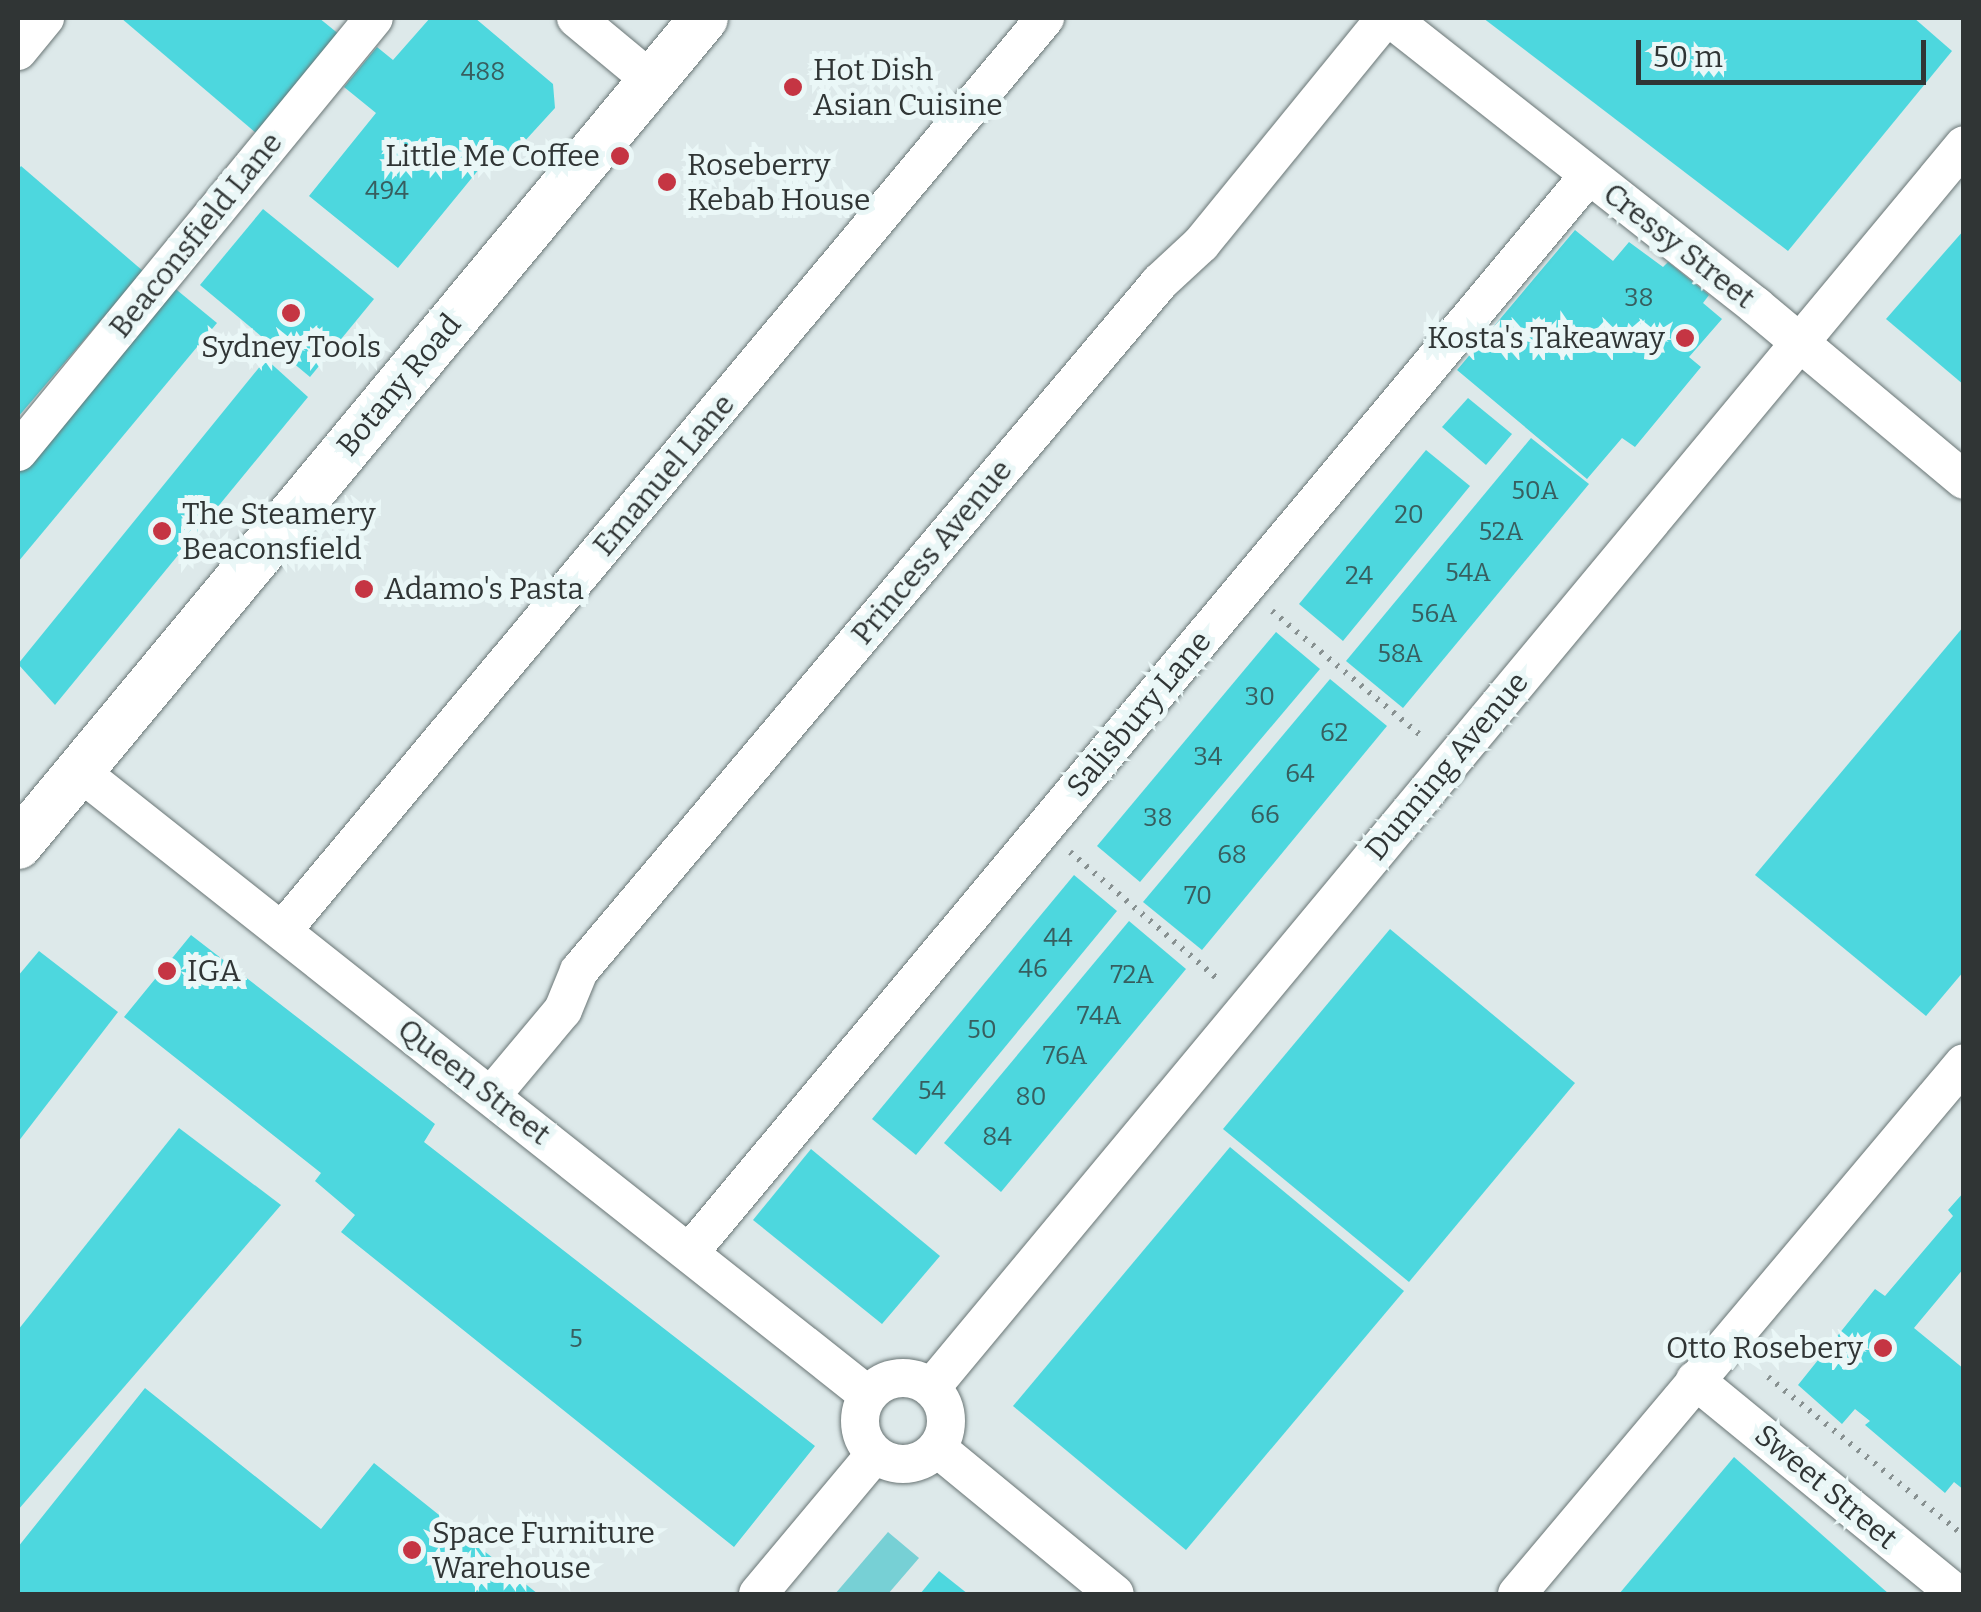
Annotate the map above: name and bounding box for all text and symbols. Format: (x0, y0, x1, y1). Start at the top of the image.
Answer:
scale bar (1641, 20, 1931, 82)
text: 50 m (1653, 39, 1723, 75)
place label: Hot Dish Asian Cuisine (813, 52, 1003, 122)
house number: 488 (461, 57, 505, 87)
marker: Hot Dish Asian Cuisine (782, 76, 804, 98)
street label: Beaconsfield Lane (102, 125, 290, 345)
place label: Little Me Coffee (385, 138, 600, 174)
marker: Little Me Coffee (609, 145, 631, 167)
place label: Roseberry Kebab House (687, 147, 871, 218)
marker: Roseberry Kebab House (656, 171, 678, 193)
house number: 494 (365, 176, 409, 206)
street label: Cressy Street (1596, 176, 1762, 316)
house number: 38 (1624, 283, 1654, 313)
marker: Sydney Tools (280, 302, 302, 324)
street label: Botany Road (329, 307, 469, 463)
place label: Kosta's Takeaway (1427, 320, 1665, 356)
marker: Kosta's Takeaway (1674, 327, 1696, 349)
place label: Sydney Tools (201, 329, 381, 365)
street label: Emanuel Lane (586, 387, 742, 563)
street label: Princess Avenue (844, 452, 1020, 652)
house number: 50A (1511, 476, 1559, 506)
place label: The Steamery Beaconsfield (182, 496, 376, 566)
house number: 20 (1394, 500, 1424, 530)
house number: 52A (1479, 517, 1523, 547)
marker: The Steamery Beaconsfield (151, 520, 173, 542)
house number: 54A (1445, 558, 1491, 588)
house number: 24 (1345, 561, 1373, 591)
place label: Adamo's Pasta (384, 571, 584, 607)
marker: Adamo's Pasta (353, 578, 375, 600)
house number: 56A (1411, 599, 1457, 629)
street label: Salisbury Lane (1059, 624, 1219, 804)
house number: 58A (1377, 639, 1423, 669)
street label: Dunning Avenue (1358, 665, 1536, 867)
house number: 30 (1245, 682, 1275, 712)
house number: 62 (1320, 718, 1348, 748)
house number: 34 (1194, 742, 1222, 772)
house number: 64 (1285, 759, 1315, 789)
house number: 66 (1250, 800, 1280, 830)
house number: 38 (1143, 803, 1173, 833)
house number: 68 (1217, 840, 1247, 870)
house number: 70 (1184, 881, 1212, 911)
house number: 44 (1043, 923, 1073, 953)
place label: IGA (187, 953, 241, 989)
house number: 46 (1018, 954, 1048, 984)
marker: IGA (156, 960, 178, 982)
house number: 72A (1110, 960, 1154, 990)
house number: 74A (1077, 1001, 1121, 1031)
street label: Queen Street (391, 1011, 557, 1153)
house number: 50 (967, 1015, 997, 1045)
house number: 76A (1043, 1041, 1087, 1071)
house number: 54 (918, 1076, 946, 1106)
house number: 80 (1015, 1082, 1047, 1112)
house number: 84 (982, 1122, 1012, 1152)
house number: 5 (569, 1324, 583, 1354)
place label: Otto Rosebery (1666, 1330, 1863, 1366)
marker: Otto Rosebery (1872, 1337, 1894, 1359)
street label: Sweet Street (1748, 1417, 1904, 1557)
place label: Space Furniture Warehouse (432, 1515, 655, 1586)
marker: Space Furniture Warehouse (401, 1539, 423, 1561)

